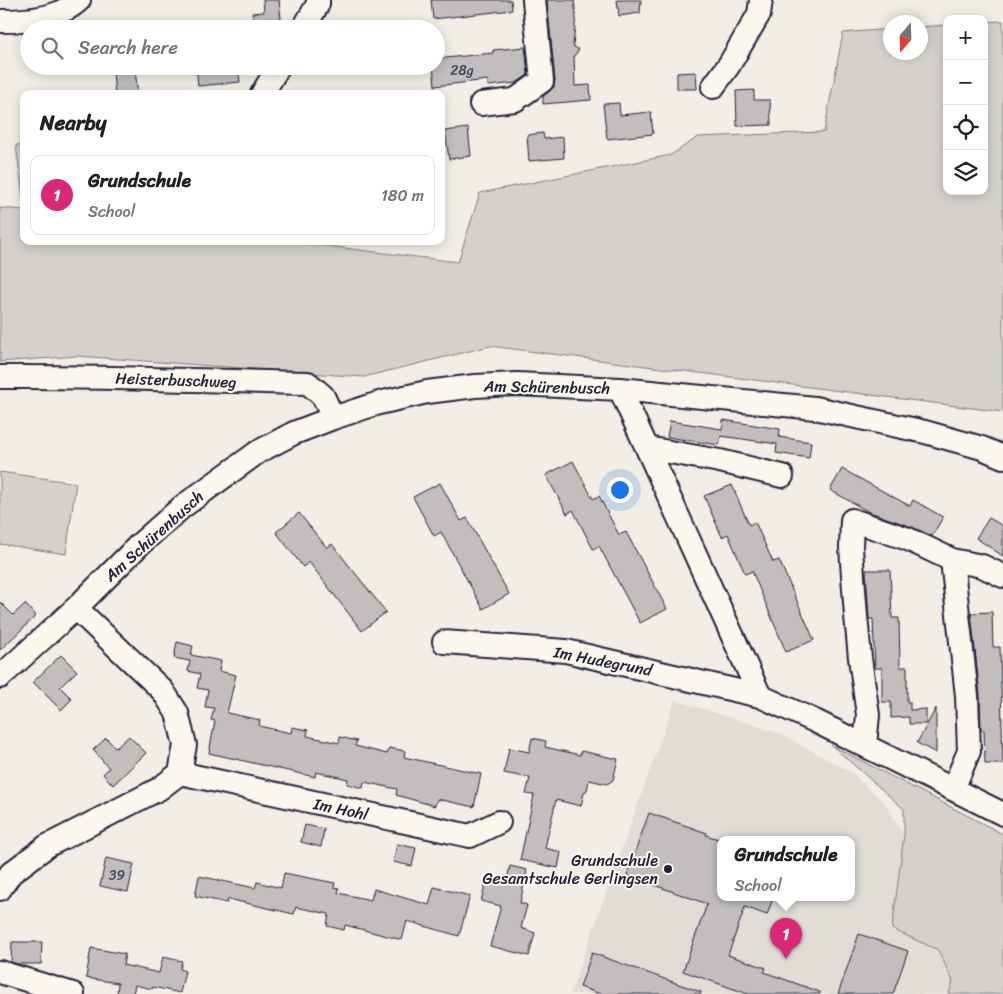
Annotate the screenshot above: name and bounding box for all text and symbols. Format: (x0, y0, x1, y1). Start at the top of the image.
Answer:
north arrow (883, 15, 928, 60)
map controls (943, 15, 988, 195)
button: + (943, 15, 988, 60)
search box (20, 20, 445, 75)
text: Search here (78, 31, 178, 64)
icon: search (38, 34, 66, 62)
house number: 28g (450, 58, 474, 83)
button: − (943, 60, 988, 105)
text: Nearby (40, 104, 106, 142)
button: locate (943, 105, 988, 150)
button: layers (943, 150, 988, 195)
text: Grundschule (88, 164, 191, 197)
text: 1 (54, 181, 60, 210)
text: 180 m (381, 181, 424, 210)
text: School (88, 197, 135, 226)
street label: Heisterbuschweg (115, 363, 237, 397)
street label: Am Schürenbusch (483, 371, 610, 403)
your location (607, 477, 633, 503)
street label: Am Schürenbusch (97, 483, 211, 590)
street label: Im Hudegrund (550, 637, 656, 685)
street label: Im Hohl (310, 789, 371, 829)
popup (717, 836, 855, 901)
text: Grundschule (735, 838, 838, 871)
place label: Grundschule Gesamtschule Gerlingsen (483, 846, 658, 893)
house number: 39 (109, 863, 126, 888)
marker: Grundschule Gesamtschule Gerlingsen (662, 863, 674, 875)
text: School (735, 871, 782, 900)
pin: 1 (770, 918, 802, 959)

